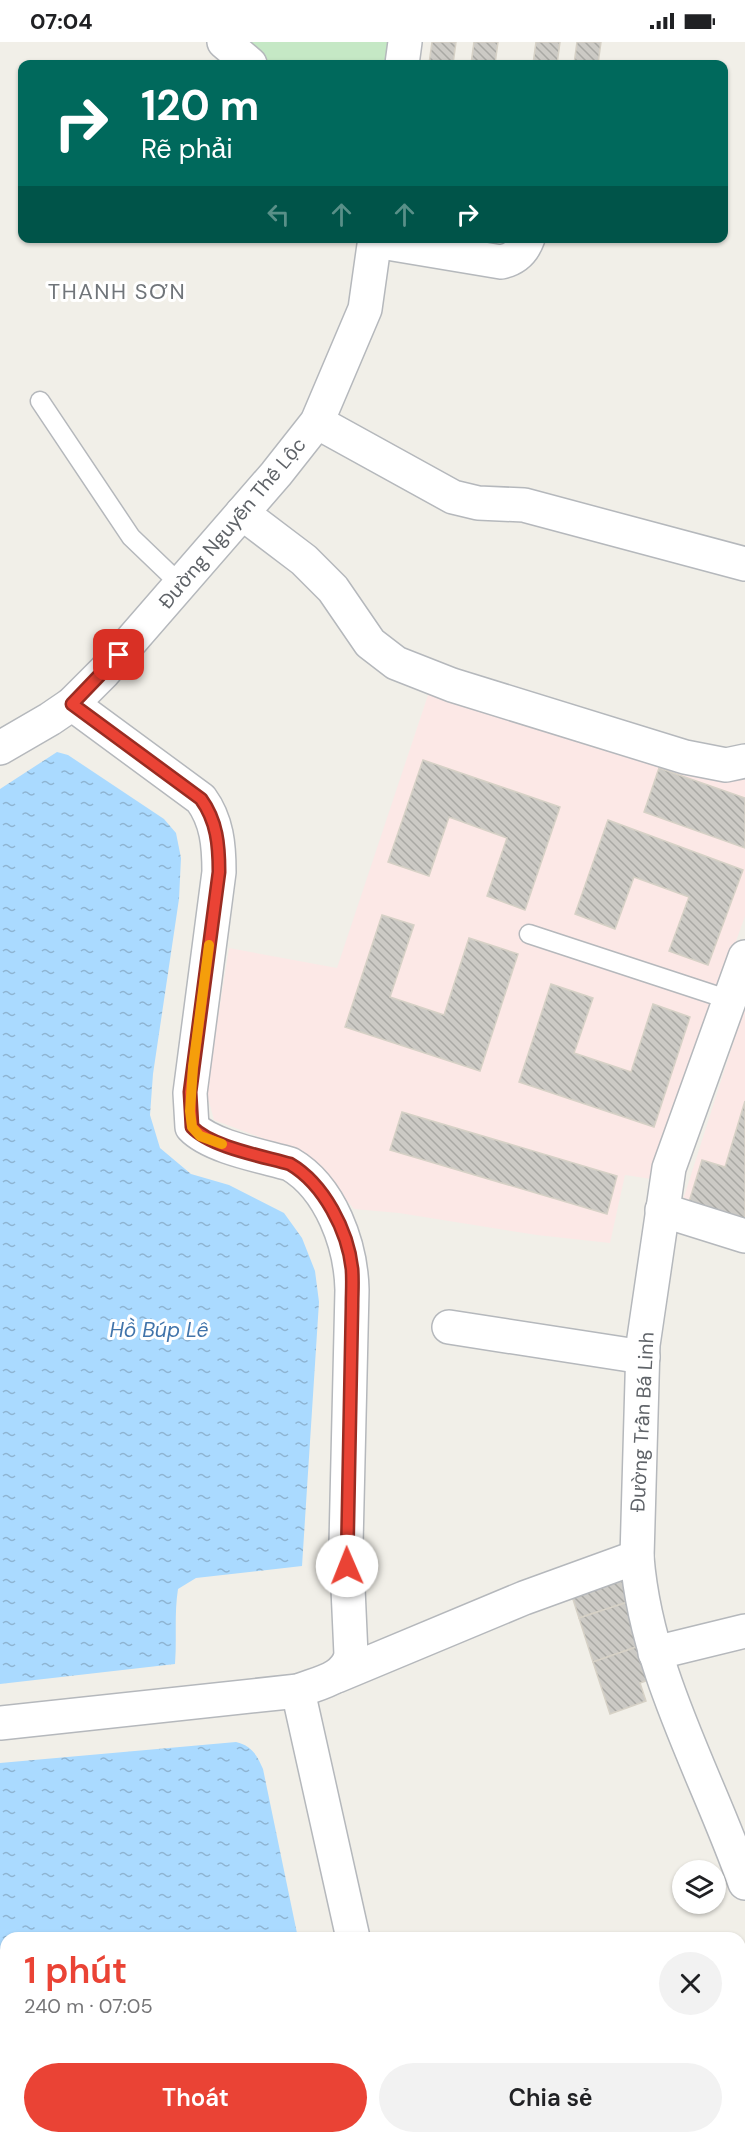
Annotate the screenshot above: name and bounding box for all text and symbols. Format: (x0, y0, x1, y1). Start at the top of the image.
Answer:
text: 07:04 (30, 7, 93, 36)
text: 120 m (141, 78, 259, 133)
icon: right (42, 84, 120, 162)
text: Rẽ phải (141, 131, 233, 166)
icon: left (262, 198, 295, 231)
icon: ahead (325, 198, 358, 231)
icon: ahead (388, 198, 421, 231)
icon: right (451, 198, 484, 231)
district label: THANH SƠN (48, 277, 186, 306)
street label: Đường Nguyễn Thế Lộc (153, 432, 311, 614)
pin (93, 629, 144, 680)
icon: arrive (102, 638, 135, 671)
water label: Hồ Búp Lê (109, 1316, 209, 1344)
street label: Đường Trần Bá Linh (624, 1331, 660, 1513)
position arrow (315, 1534, 379, 1598)
map controls (672, 1860, 726, 1914)
button: layers (672, 1860, 726, 1914)
text: 1 phút (24, 1947, 127, 1994)
button: close (659, 1952, 722, 2015)
text: 240 m · 07:05 (24, 1993, 153, 2019)
button: Thoát (24, 2063, 367, 2132)
button: Chia sẻ (379, 2063, 722, 2132)

